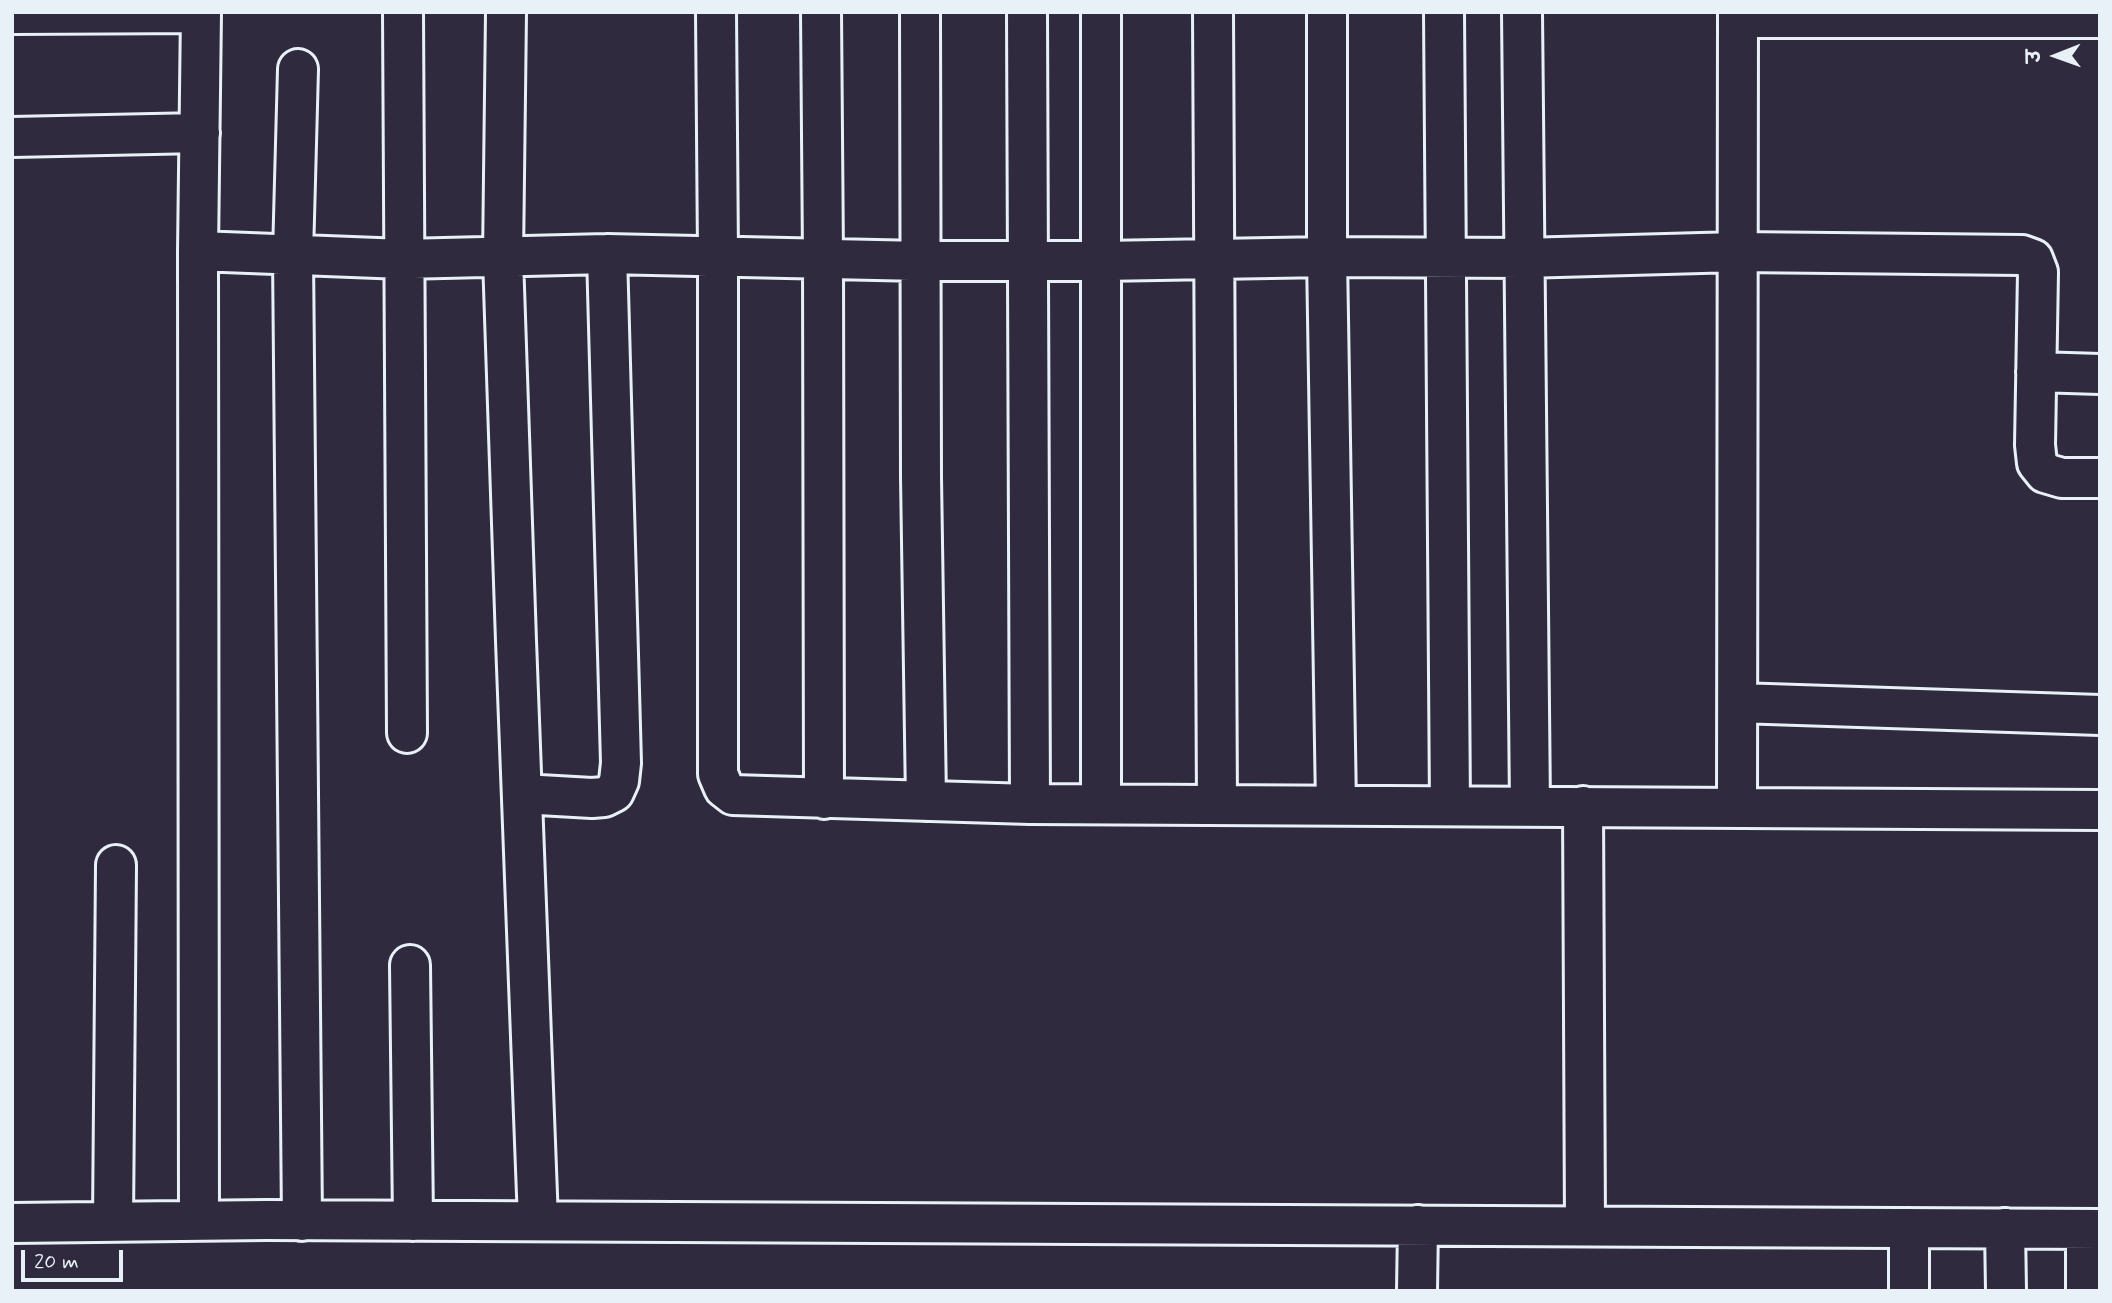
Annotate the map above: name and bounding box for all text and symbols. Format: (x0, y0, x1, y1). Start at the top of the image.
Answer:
north arrow (2021, 21, 2091, 91)
text: उ (2022, 50, 2047, 63)
scale bar (24, 1236, 126, 1280)
text: 20 m (34, 1248, 79, 1276)

